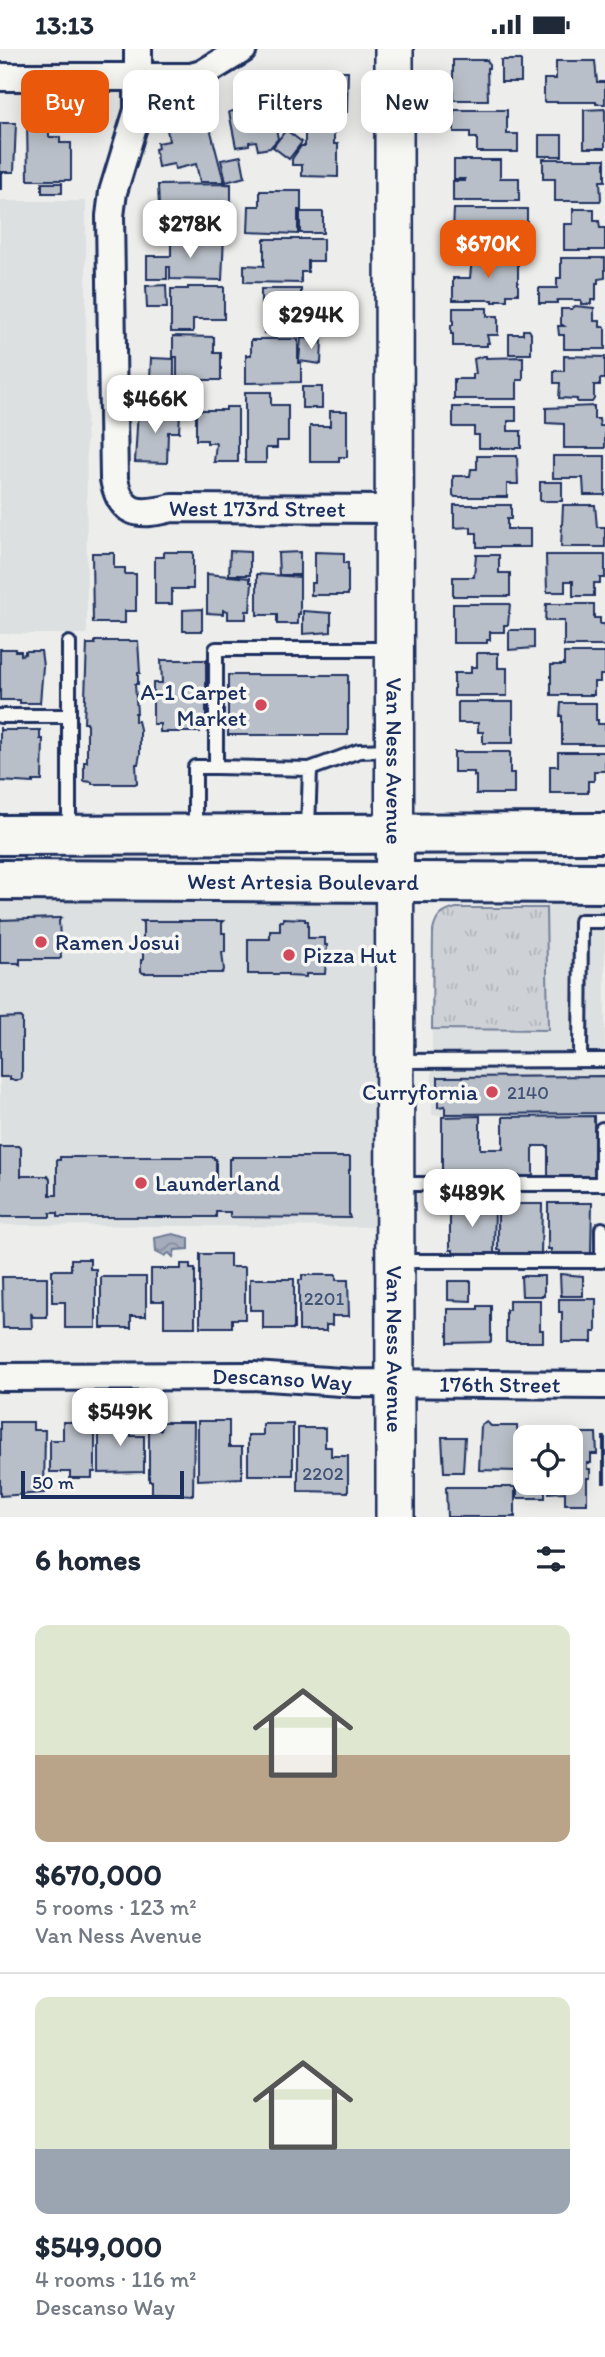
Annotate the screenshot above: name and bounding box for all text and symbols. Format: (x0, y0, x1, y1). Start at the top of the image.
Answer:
text: 13:13 (35, 9, 94, 41)
chip: Buy (21, 70, 109, 133)
chip: Rent (123, 70, 219, 133)
chip: Filters (233, 70, 347, 133)
chip: New (361, 70, 453, 133)
pin: $278K (141, 201, 239, 260)
text: $278K (159, 209, 221, 237)
pin: $670K (439, 221, 537, 280)
text: $670K (456, 229, 520, 257)
pin: $294K (262, 292, 360, 351)
text: $294K (279, 300, 343, 328)
pin: $466K (106, 375, 204, 435)
text: $466K (123, 384, 187, 412)
street label: West 173rd Street (169, 494, 346, 523)
street label: Van Ness Avenue (380, 677, 409, 845)
place label: A-1 Carpet Market (140, 678, 247, 732)
marker: A-1 Carpet Market (253, 697, 269, 713)
street label: West Artesia Boulevard (187, 867, 419, 896)
place label: Ramen Josui (55, 928, 180, 956)
marker: Ramen Josui (33, 934, 49, 950)
place label: Pizza Hut (303, 941, 397, 969)
marker: Pizza Hut (281, 947, 297, 963)
place label: Curryfornia (362, 1078, 478, 1106)
house number: 2140 (507, 1081, 549, 1104)
marker: Curryfornia (484, 1084, 500, 1100)
place label: Launderland (155, 1169, 280, 1197)
pin: $489K (423, 1169, 521, 1229)
marker: Launderland (133, 1175, 149, 1191)
text: $489K (440, 1178, 504, 1206)
street label: Van Ness Avenue (381, 1265, 409, 1433)
house number: 2201 (304, 1287, 344, 1310)
street label: Descanso Way (212, 1362, 353, 1397)
street label: 176th Street (439, 1370, 561, 1399)
pin: $549K (71, 1389, 169, 1448)
text: $549K (88, 1397, 152, 1425)
map controls (513, 1425, 583, 1495)
button: locate (513, 1425, 583, 1495)
house number: 2202 (302, 1462, 344, 1485)
scale bar (21, 1468, 184, 1500)
text: 50 m (32, 1471, 74, 1494)
icon: filters (532, 1540, 570, 1578)
text: 6 homes (35, 1541, 141, 1578)
icon: home (240, 1670, 366, 1796)
text: $670,000 (35, 1856, 162, 1893)
text: 5 rooms · 123 m² (35, 1893, 197, 1921)
text: Van Ness Avenue (35, 1921, 202, 1949)
icon: home (240, 2042, 366, 2168)
text: $549,000 (35, 2228, 162, 2265)
text: 4 rooms · 116 m² (35, 2265, 197, 2293)
text: Descanso Way (35, 2293, 175, 2321)

